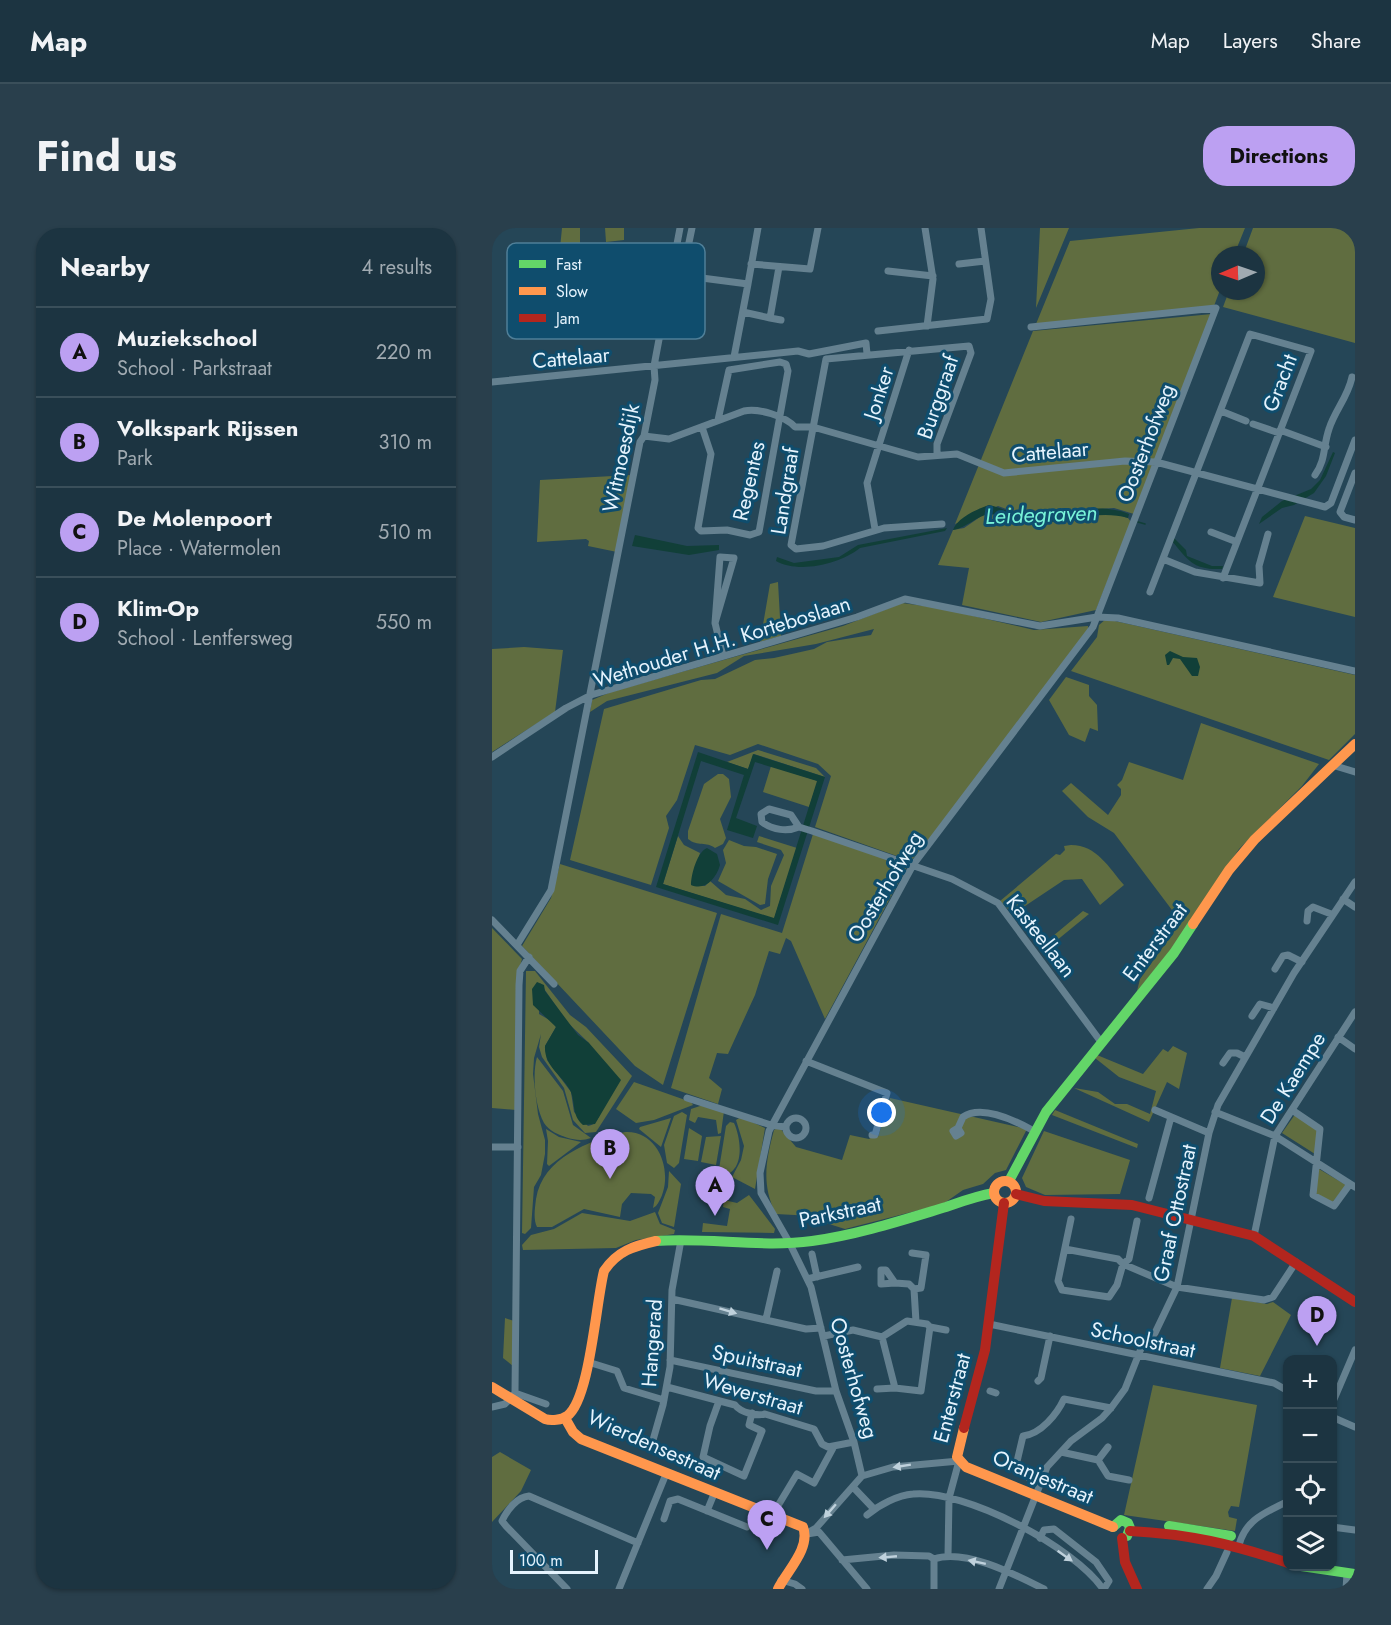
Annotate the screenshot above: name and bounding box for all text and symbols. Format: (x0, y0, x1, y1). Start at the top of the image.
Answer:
text: Map (30, 21, 87, 62)
text: Map (1151, 26, 1190, 56)
text: Layers (1223, 26, 1278, 56)
text: Share (1311, 26, 1361, 56)
text: Find us (36, 126, 177, 187)
button: Directions (1203, 126, 1355, 186)
legend (507, 243, 705, 339)
north arrow (1211, 246, 1265, 300)
text: Nearby (60, 248, 149, 286)
text: 4 results (361, 253, 432, 282)
text: Fast (556, 253, 582, 276)
text: Slow (556, 280, 588, 303)
text: Jam (554, 307, 580, 330)
text: Muziekschool (117, 322, 257, 354)
text: A (72, 338, 87, 367)
text: 220 m (376, 338, 432, 367)
street label: Cattelaar (531, 340, 612, 376)
street label: Burggraaf (910, 350, 967, 443)
street label: Gracht (1255, 350, 1305, 416)
text: School · Parkstraat (117, 354, 272, 383)
street label: Jonker (855, 362, 902, 426)
street label: Oosterhofweg (1110, 379, 1182, 507)
street label: Witmoesdijk (595, 400, 647, 515)
text: Volkspark Rijssen (117, 412, 298, 444)
text: B (73, 428, 86, 457)
text: 310 m (378, 428, 432, 457)
street label: Cattelaar (1010, 434, 1091, 470)
street label: Regentes (725, 438, 773, 524)
text: Park (117, 444, 153, 473)
street label: Landgraaf (763, 444, 807, 537)
water label: Leidegraven (984, 496, 1098, 532)
text: De Molenpoort (117, 502, 272, 534)
text: C (72, 518, 87, 547)
text: 510 m (378, 518, 432, 547)
text: Place · Watermolen (117, 534, 281, 563)
street label: Wethouder H.H. Korteboslaan (590, 589, 854, 695)
text: Klim-Op (117, 592, 199, 624)
text: D (72, 608, 87, 637)
text: 550 m (376, 608, 432, 637)
text: School · Lentfersweg (117, 624, 293, 653)
street label: Oosterhofweg (840, 826, 930, 948)
street label: Kasteellaan (999, 888, 1083, 984)
street label: Enterstraat (1115, 896, 1195, 988)
street label: De Kaempe (1253, 1026, 1333, 1130)
your location (867, 1098, 896, 1127)
pin: B (590, 1130, 630, 1179)
street label: Graaf Ottostraat (1146, 1141, 1204, 1285)
pin: A (696, 1166, 734, 1216)
street label: Parkstraat (796, 1189, 884, 1235)
pin: D (1298, 1296, 1336, 1346)
street label: Hangerad (634, 1298, 670, 1388)
one-way arrow (719, 1307, 737, 1316)
street label: Oosterhofweg (822, 1314, 886, 1442)
street label: Schoolstraat (1088, 1314, 1198, 1366)
street label: Spuitstraat (709, 1337, 805, 1385)
street label: Enterstraat (926, 1350, 978, 1446)
map controls (1283, 1355, 1337, 1571)
button: + (1283, 1355, 1337, 1409)
street label: Weverstraat (700, 1365, 806, 1423)
street label: Wierdensestraat (582, 1402, 726, 1488)
button: − (1283, 1409, 1337, 1463)
street label: Oranjestraat (988, 1442, 1098, 1512)
one-way arrow (892, 1462, 911, 1471)
button: locate (1283, 1463, 1337, 1517)
pin: C (748, 1500, 786, 1550)
one-way arrow (824, 1503, 837, 1518)
button: layers (1283, 1517, 1337, 1571)
scale bar (510, 1547, 598, 1574)
text: 100 m (519, 1549, 563, 1572)
one-way arrow (1058, 1549, 1073, 1561)
one-way arrow (879, 1552, 898, 1562)
one-way arrow (968, 1557, 987, 1566)

